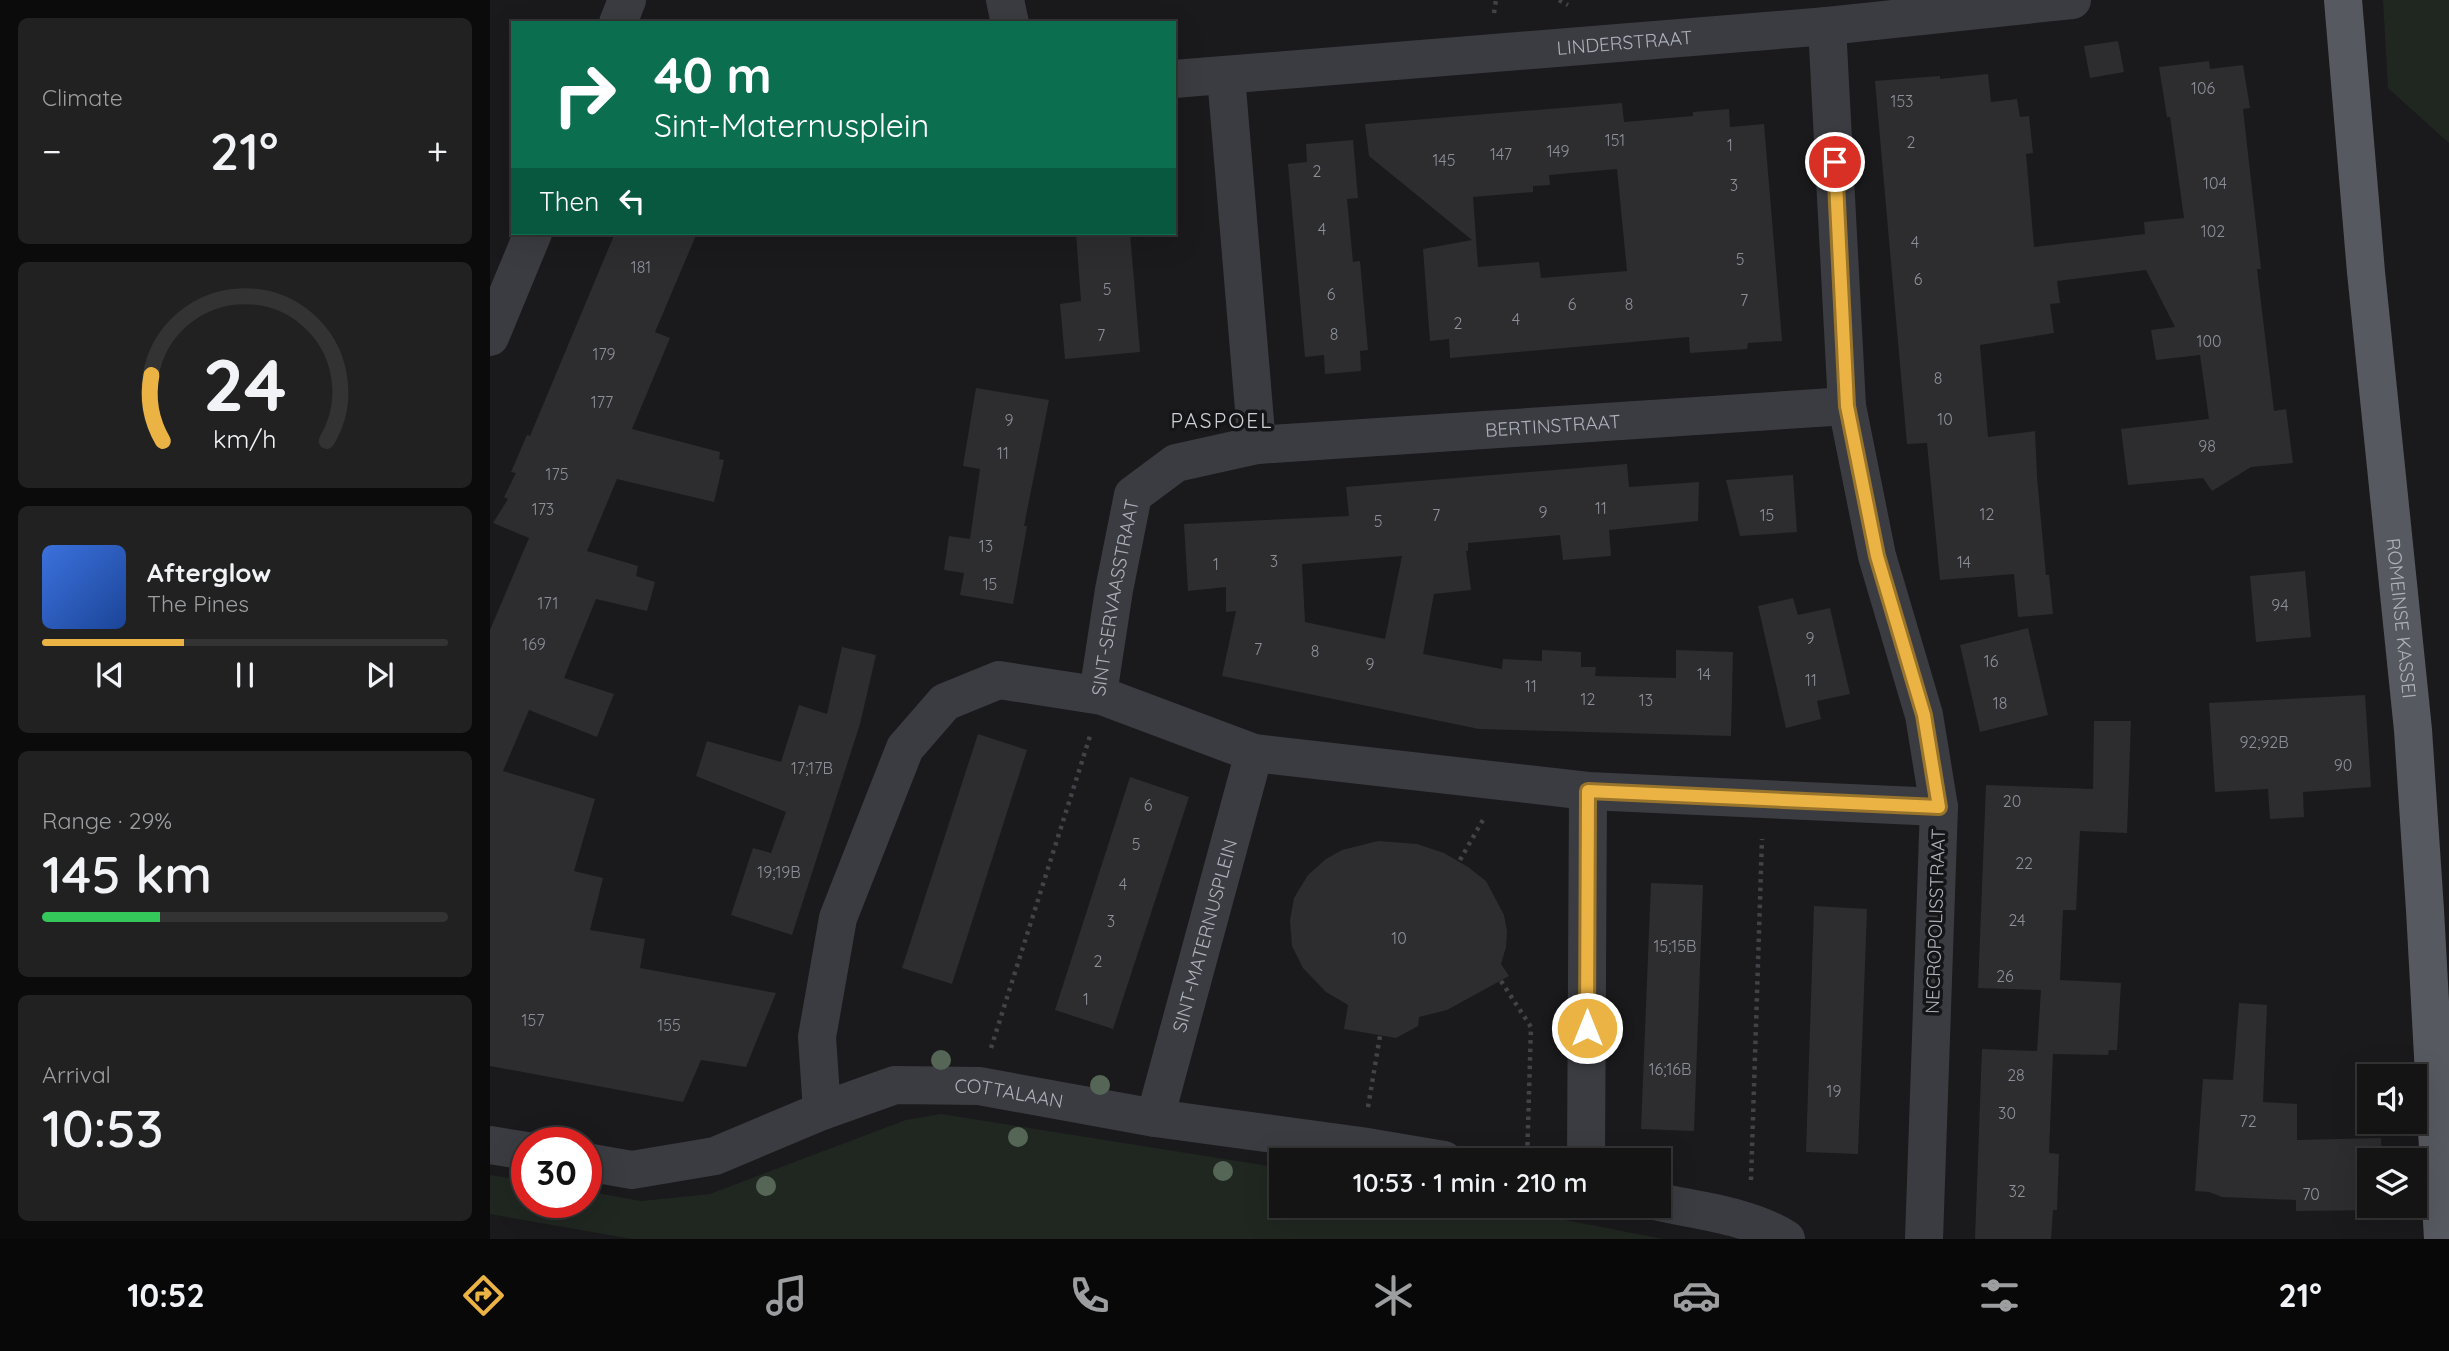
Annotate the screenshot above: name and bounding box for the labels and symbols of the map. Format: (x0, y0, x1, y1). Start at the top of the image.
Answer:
street label: LINDERSTRAAT (1556, 25, 1693, 60)
house number: 106 (2191, 78, 2215, 98)
house number: 153 (1890, 91, 1914, 111)
house number: 151 (1605, 130, 1625, 150)
pin (1805, 132, 1865, 192)
house number: 2 (1907, 132, 1916, 152)
house number: 1 (1727, 135, 1733, 155)
house number: 149 (1547, 141, 1569, 161)
house number: 147 (1490, 144, 1512, 164)
house number: 145 (1433, 150, 1455, 170)
house number: 2 (1313, 161, 1322, 181)
house number: 104 (2203, 173, 2227, 193)
house number: 3 (1730, 175, 1738, 195)
house number: 4 (1318, 219, 1326, 239)
house number: 102 (2201, 221, 2225, 241)
house number: 4 (1911, 232, 1919, 252)
house number: 5 (1736, 249, 1744, 269)
house number: 181 (631, 257, 651, 277)
house number: 6 (1914, 269, 1923, 289)
house number: 5 (1103, 279, 1111, 299)
house number: 6 (1327, 284, 1336, 304)
house number: 7 (1740, 290, 1748, 310)
house number: 6 (1568, 294, 1577, 314)
house number: 8 (1625, 294, 1633, 314)
house number: 4 (1512, 309, 1520, 329)
house number: 2 (1454, 313, 1463, 333)
house number: 8 (1330, 324, 1338, 344)
house number: 7 (1097, 325, 1105, 345)
house number: 100 (2197, 331, 2221, 351)
house number: 179 (592, 344, 616, 364)
house number: 8 (1934, 368, 1942, 388)
house number: 177 (591, 392, 613, 412)
district label: PASPOEL (1171, 407, 1273, 433)
street label: BERTINSTRAAT (1484, 409, 1621, 442)
house number: 10 (1937, 409, 1953, 429)
house number: 9 (1005, 410, 1014, 430)
house number: 98 (2198, 436, 2216, 456)
house number: 11 (997, 443, 1009, 463)
house number: 175 (546, 464, 568, 484)
street label: SINT-SERVAASSTRAAT (1086, 497, 1144, 698)
house number: 11 (1595, 498, 1607, 518)
house number: 173 (532, 499, 554, 519)
house number: 9 (1539, 502, 1548, 522)
house number: 12 (1980, 504, 1995, 524)
house number: 7 (1432, 505, 1440, 525)
house number: 15 (1760, 505, 1774, 525)
house number: 5 (1374, 511, 1382, 531)
house number: 13 (979, 536, 993, 556)
street label: ROMEINSE KASSEI (2381, 537, 2422, 700)
house number: 3 (1270, 551, 1278, 571)
house number: 14 (1957, 552, 1971, 572)
house number: 1 (1213, 554, 1219, 574)
house number: 15 (983, 574, 997, 594)
house number: 171 (538, 593, 558, 613)
house number: 94 (2271, 595, 2289, 615)
house number: 9 (1806, 628, 1815, 648)
house number: 169 (522, 634, 546, 654)
house number: 7 (1254, 639, 1262, 659)
house number: 8 (1311, 641, 1319, 661)
house number: 16 (1984, 651, 1999, 671)
house number: 9 (1366, 654, 1375, 674)
house number: 14 (1697, 664, 1711, 684)
house number: 11 (1805, 670, 1817, 690)
house number: 11 (1525, 676, 1537, 696)
house number: 12 (1581, 689, 1596, 709)
house number: 13 (1639, 690, 1653, 710)
house number: 18 (1993, 693, 2007, 713)
house number: 92;92B (2239, 732, 2289, 752)
house number: 90 (2334, 755, 2352, 775)
house number: 17;17B (791, 758, 833, 778)
house number: 20 (2003, 791, 2021, 811)
house number: 6 (1144, 795, 1153, 815)
street label: NECROPOLISSTRAAT (1920, 828, 1950, 1014)
house number: 5 (1132, 834, 1140, 854)
street label: SINT-MATERNUSPLEIN (1167, 836, 1242, 1035)
house number: 22 (2015, 853, 2033, 873)
house number: 19;19B (757, 862, 801, 882)
house number: 4 (1119, 874, 1127, 894)
house number: 24 (2008, 910, 2026, 930)
house number: 3 (1107, 911, 1115, 931)
house number: 10 (1391, 928, 1407, 948)
house number: 15;15B (1654, 936, 1696, 956)
house number: 2 (1094, 951, 1103, 971)
house number: 26 (1996, 966, 2014, 986)
house number: 1 (1083, 989, 1089, 1009)
position arrow (1550, 991, 1624, 1065)
house number: 157 (522, 1010, 544, 1030)
house number: 155 (657, 1015, 681, 1035)
house number: 16;16B (1649, 1059, 1691, 1079)
house number: 28 (2007, 1065, 2025, 1085)
street label: COTTALAAN (954, 1074, 1065, 1113)
house number: 19 (1827, 1081, 1841, 1101)
house number: 30 (1998, 1103, 2016, 1123)
house number: 72 (2239, 1111, 2257, 1131)
speed limit sign: 30 (511, 1127, 602, 1218)
house number: 32 (2008, 1181, 2026, 1201)
house number: 70 (2302, 1184, 2320, 1204)

